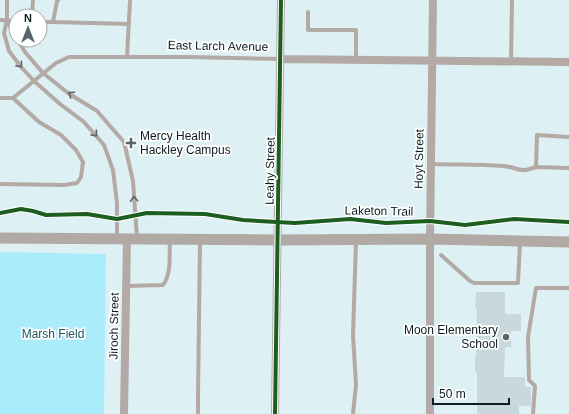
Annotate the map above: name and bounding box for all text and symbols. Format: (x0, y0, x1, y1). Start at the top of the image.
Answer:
north arrow (8, 8, 48, 48)
text: N (24, 12, 32, 24)
street label: East Larch Avenue (168, 38, 269, 54)
one-way arrow (15, 60, 22, 67)
one-way arrow (68, 92, 75, 99)
street label: Hoyt Street (411, 128, 427, 189)
place label: Mercy Health Hackley Campus (140, 129, 231, 157)
one-way arrow (90, 130, 97, 137)
street label: Leahy Street (262, 136, 278, 205)
marker: Mercy Health Hackley Campus (125, 137, 137, 149)
one-way arrow (130, 196, 139, 202)
street label: Laketon Trail (345, 203, 413, 219)
street label: Jiroch Street (106, 292, 122, 360)
place label: Moon Elementary School (404, 323, 498, 351)
park label: Marsh Field (22, 327, 84, 341)
marker: Moon Elementary School (501, 332, 511, 342)
scale bar (433, 380, 509, 406)
text: 50 m (439, 387, 466, 401)

